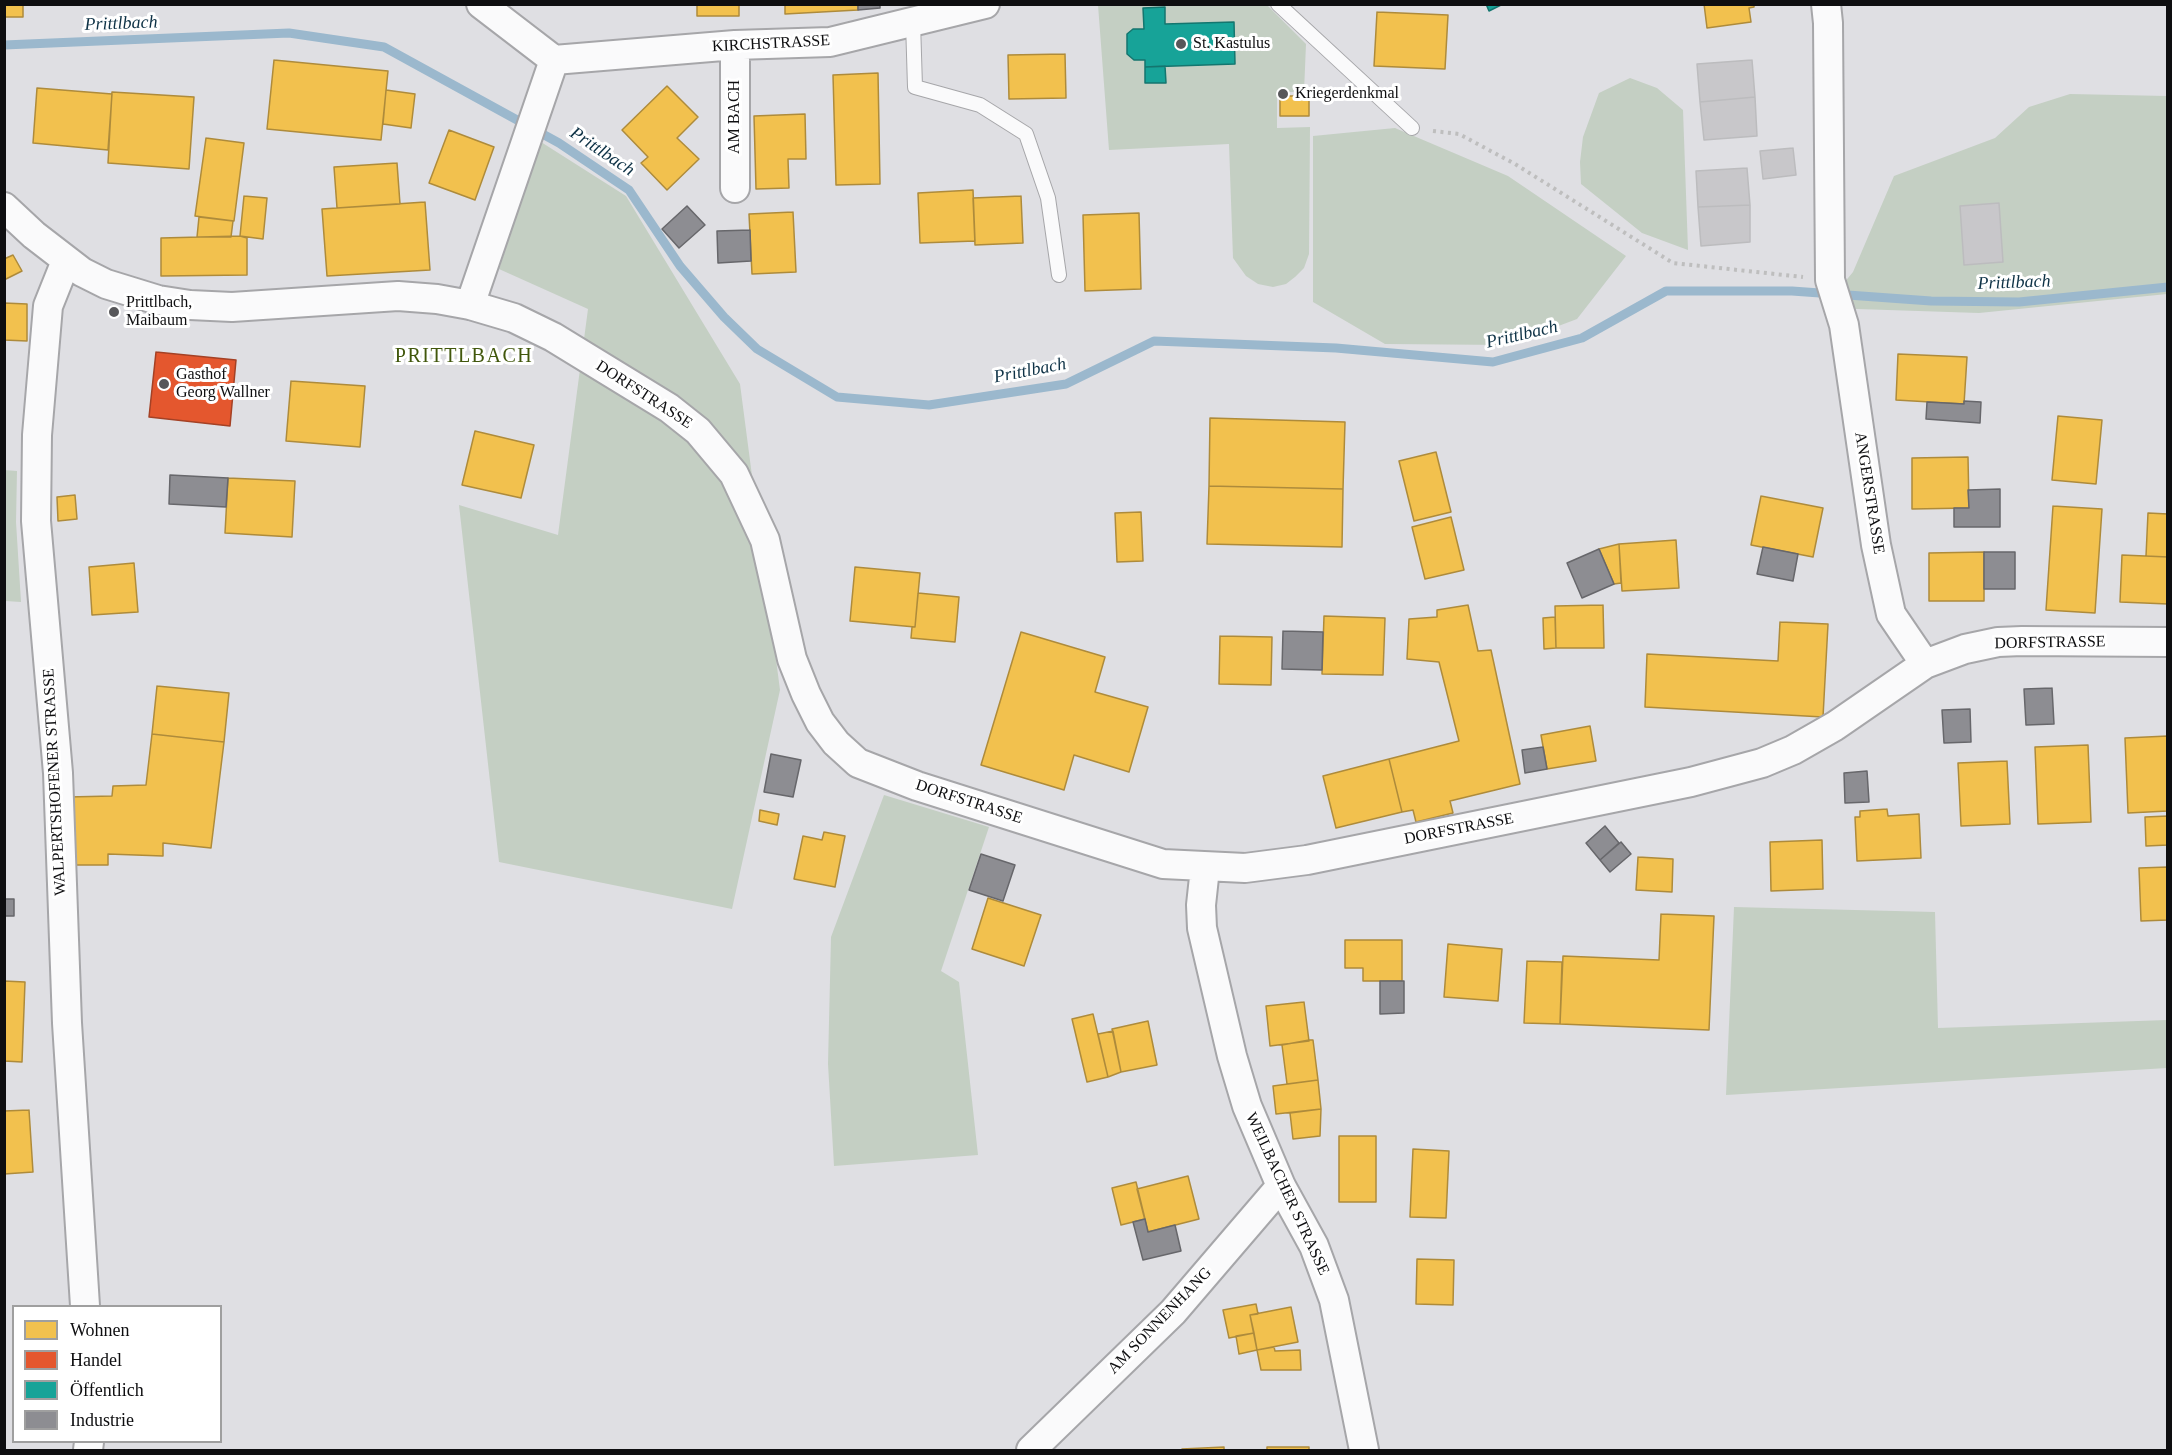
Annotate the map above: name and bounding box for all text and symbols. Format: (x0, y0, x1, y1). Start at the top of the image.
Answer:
water label: Prittlbach (84, 12, 158, 36)
street label: KIRCHSTRASSE (711, 31, 831, 57)
place label: St. Kastulus (1193, 34, 1270, 54)
marker: St. Kastulus (1174, 37, 1188, 51)
street label: AM BACH (725, 80, 745, 154)
place label: Kriegerdenkmal (1295, 84, 1399, 104)
marker: Kriegerdenkmal (1276, 87, 1290, 101)
water label: Prittlbach (566, 123, 638, 181)
water label: Prittlbach (1977, 271, 2051, 295)
place label: Prittlbach, Maibaum (126, 293, 192, 331)
marker: Prittlbach, Maibaum (107, 305, 121, 319)
water label: Prittlbach (1484, 316, 1560, 354)
district label: PRITTLBACH (395, 345, 533, 369)
water label: Prittlbach (992, 353, 1068, 389)
street label: DORFSTRASSE (592, 357, 696, 433)
place label: Gasthof Georg Wallner (176, 365, 270, 403)
marker: Gasthof Georg Wallner (157, 377, 171, 391)
street label: ANGERSTRASSE (1850, 430, 1888, 556)
street label: DORFSTRASSE (1994, 632, 2106, 654)
street label: WALPERTSHOFENER STRASSE (39, 668, 71, 896)
street label: DORFSTRASSE (913, 776, 1025, 828)
street label: DORFSTRASSE (1403, 809, 1515, 849)
street label: WEILBACHER STRASSE (1241, 1110, 1333, 1278)
street label: AM SONNENHANG (1104, 1264, 1216, 1378)
legend (12, 1305, 222, 1443)
text: Wohnen (70, 1320, 130, 1340)
text: Handel (70, 1350, 122, 1370)
text: Öffentlich (70, 1380, 144, 1400)
text: Industrie (70, 1410, 134, 1430)

